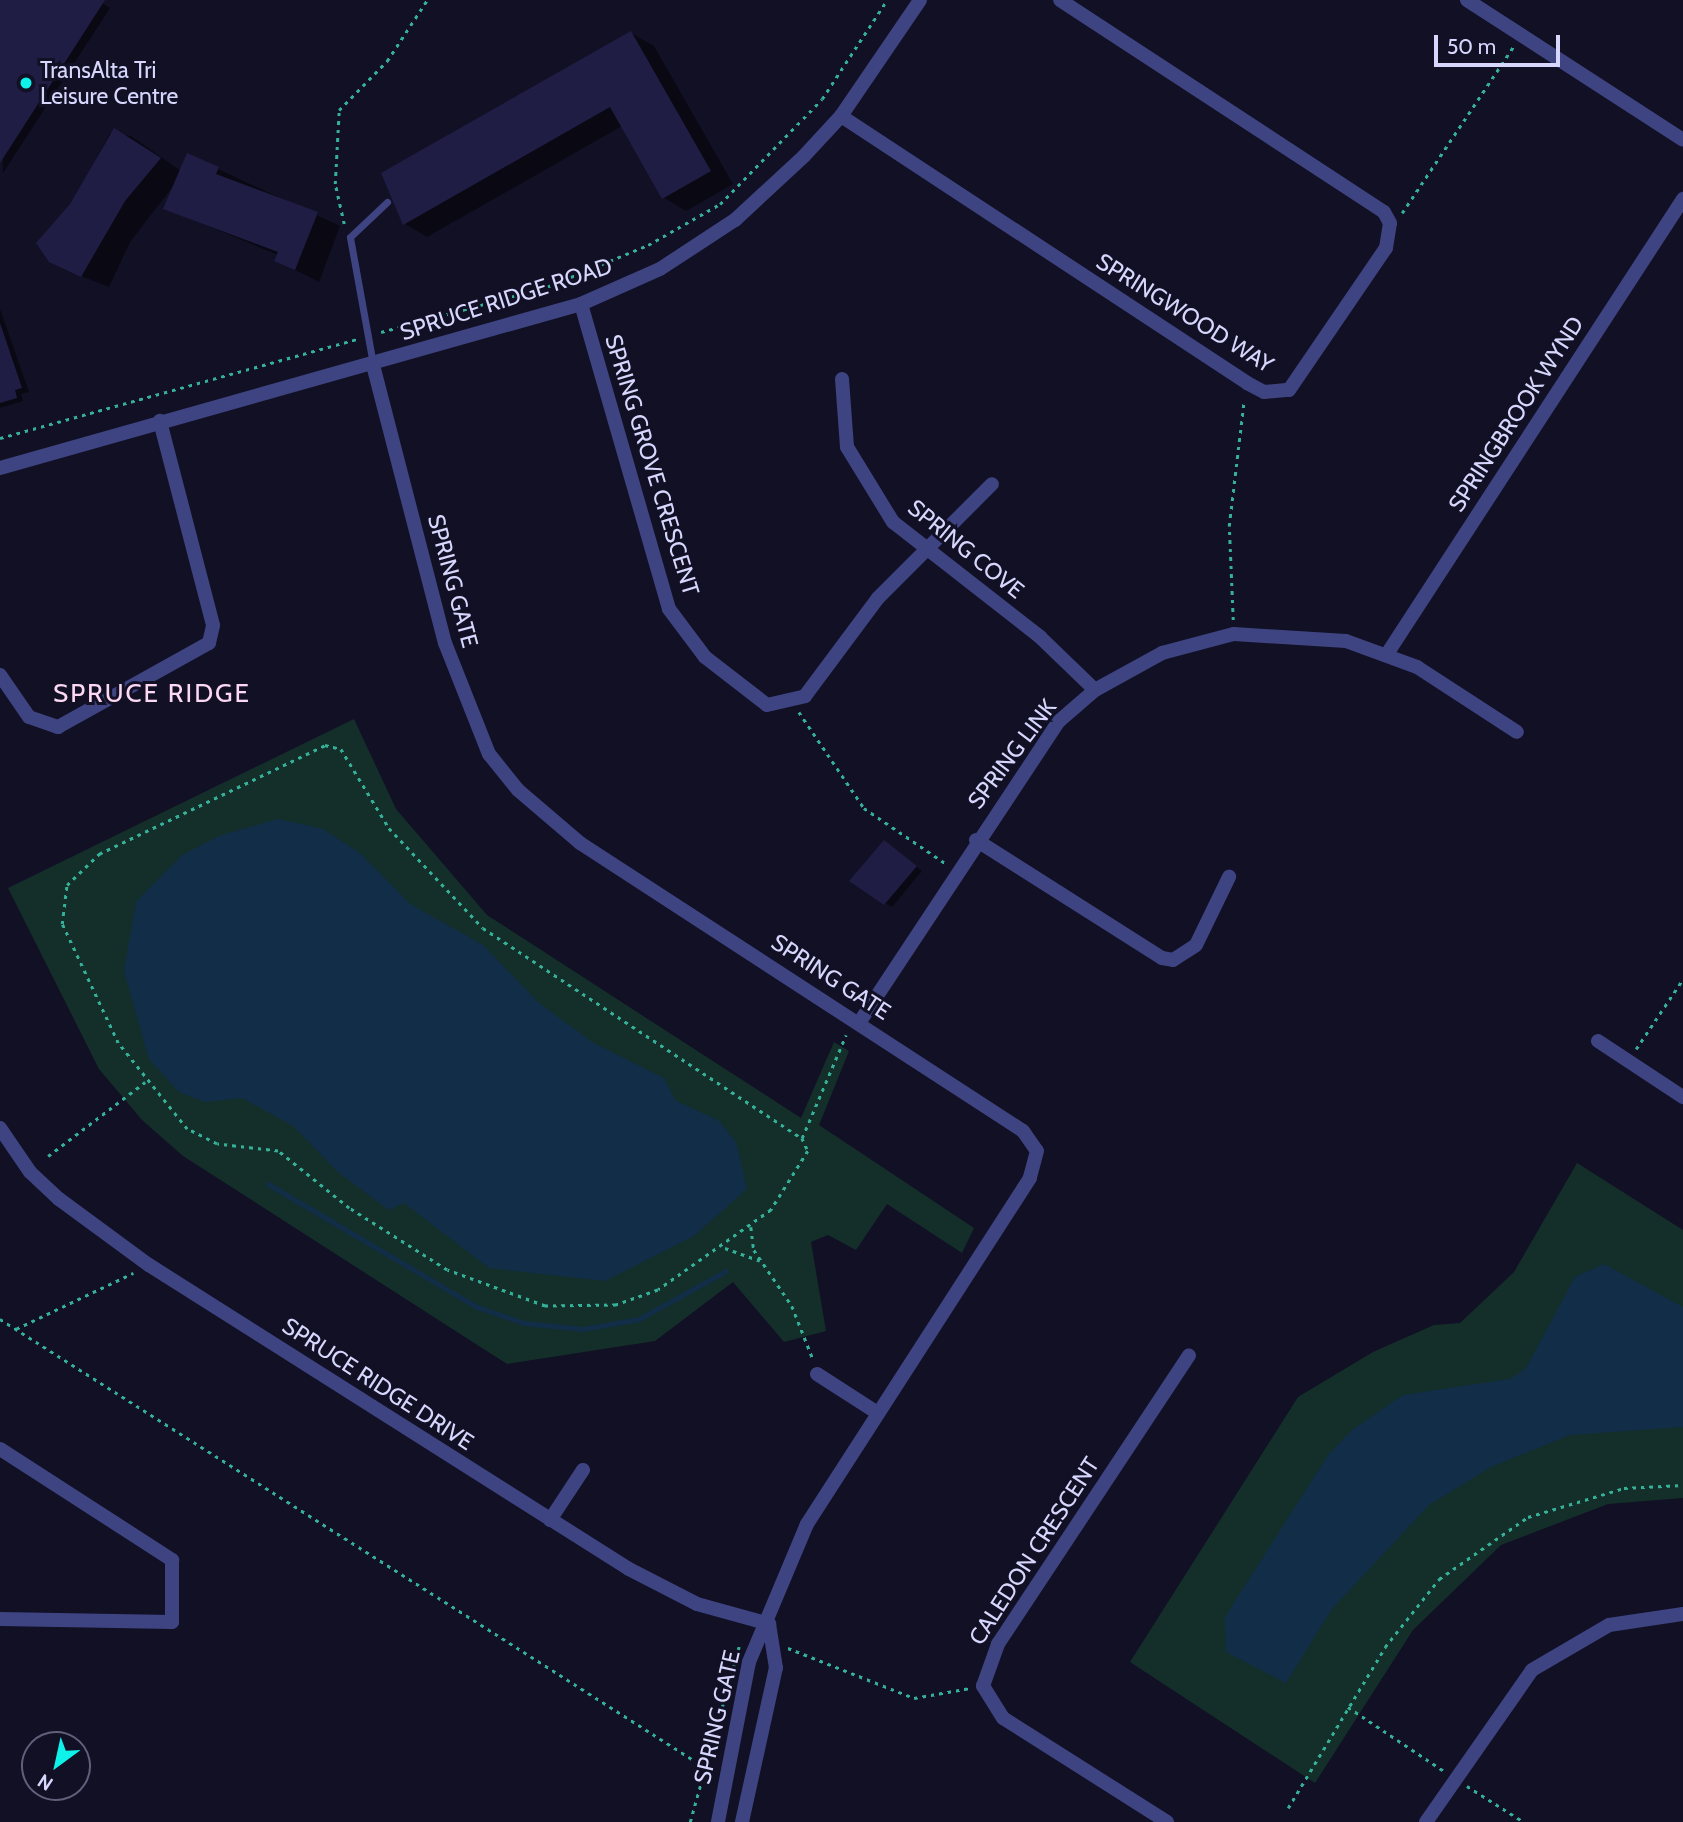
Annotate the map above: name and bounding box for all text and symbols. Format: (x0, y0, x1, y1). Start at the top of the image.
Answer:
scale bar (1438, 21, 1564, 65)
text: 50 m (1447, 34, 1496, 59)
place label: TransAlta Tri Leisure Centre (40, 56, 178, 110)
marker: TransAlta Tri Leisure Centre (18, 75, 34, 91)
street label: SPRINGWOOD WAY (1091, 247, 1279, 379)
street label: SPRUCE RIDGE ROAD (397, 252, 615, 346)
street label: SPRINGBROOK WYND (1443, 311, 1589, 517)
street label: SPRING GROVE CRESCENT (599, 331, 705, 599)
street label: SPRING COVE (902, 494, 1030, 604)
street label: SPRING GATE (422, 511, 484, 651)
district label: SPRUCE RIDGE (55, 678, 249, 710)
street label: SPRING LINK (962, 694, 1062, 814)
street label: SPRING GATE (766, 928, 896, 1026)
street label: SPRUCE RIDGE DRIVE (277, 1312, 479, 1456)
street label: CALEDON CRESCENT (963, 1452, 1105, 1650)
street label: SPRING GATE (688, 1647, 746, 1787)
north arrow (21, 1731, 91, 1801)
text: N (33, 1769, 57, 1796)

